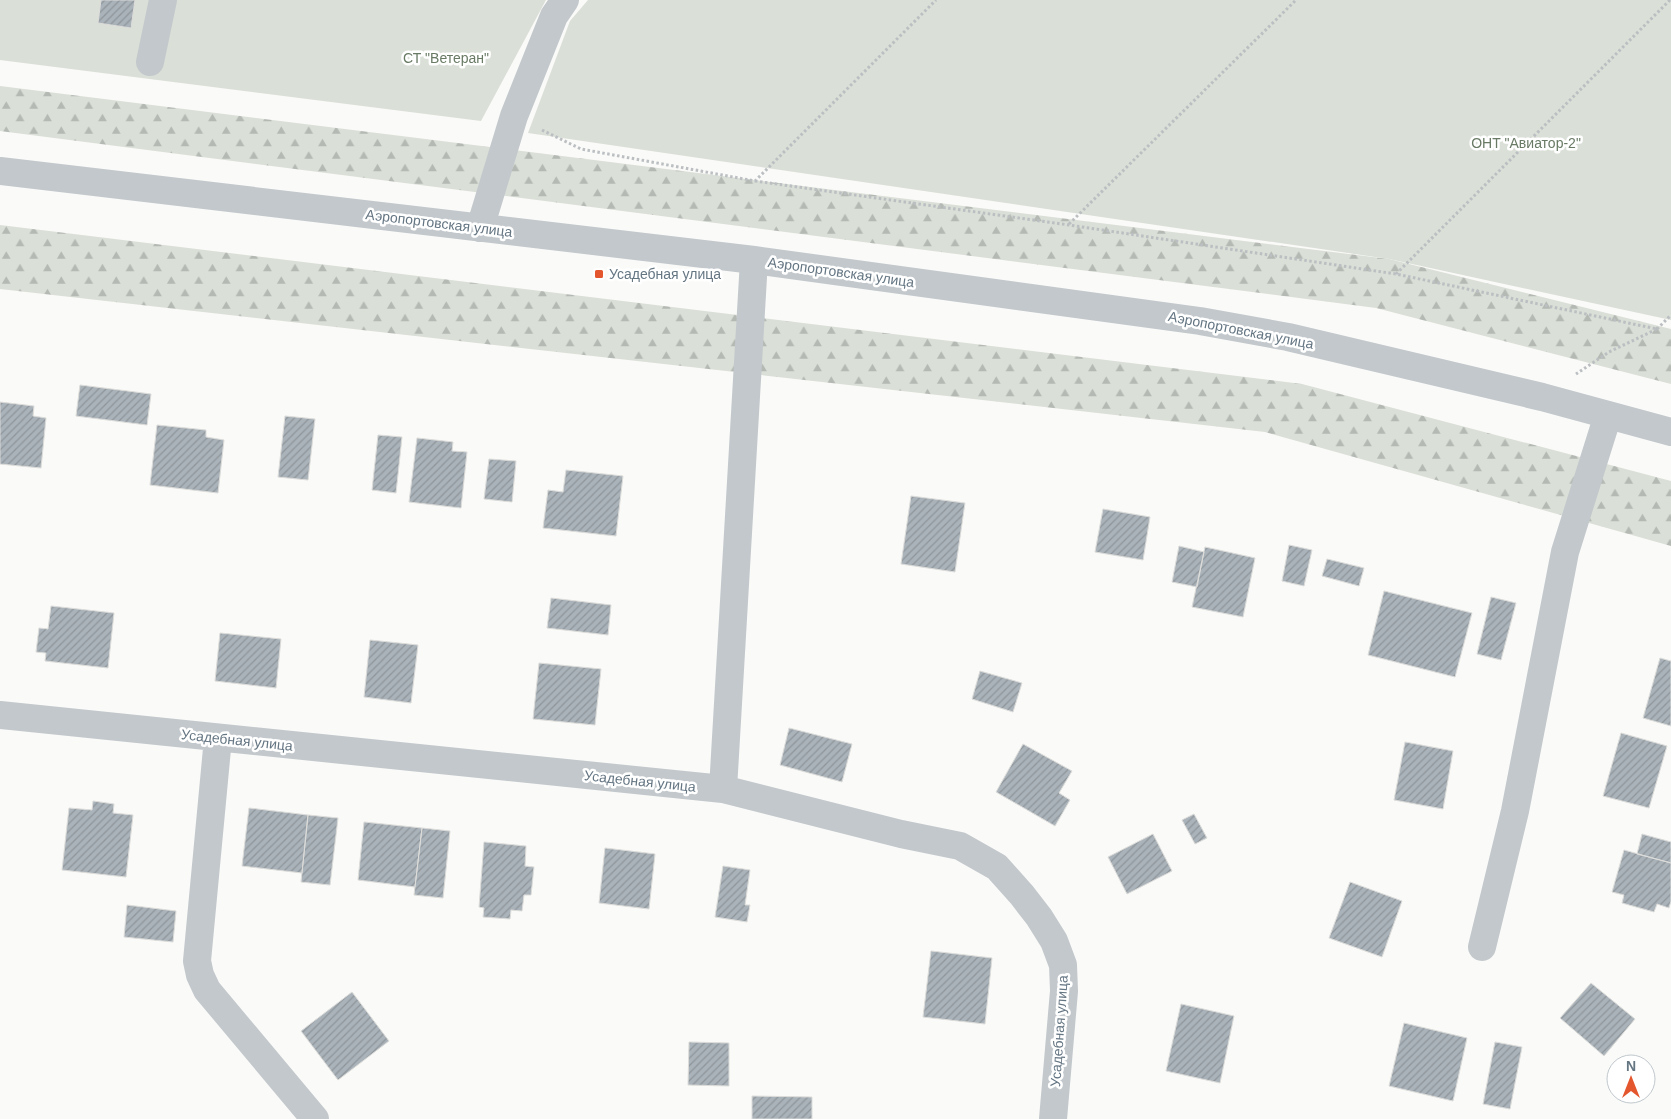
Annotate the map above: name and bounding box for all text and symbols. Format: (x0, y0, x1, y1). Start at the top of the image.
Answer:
park label: СТ "Ветеран" (403, 50, 489, 66)
park label: ОНТ "Авиатор-2" (1471, 135, 1581, 151)
street label: Аэропортовская улица (365, 206, 513, 240)
street label: Аэропортовская улица (767, 254, 915, 290)
place label: Усадебная улица (609, 266, 721, 282)
marker: Усадебная улица (593, 268, 605, 280)
street label: Аэропортовская улица (1167, 308, 1315, 352)
street label: Усадебная улица (180, 726, 294, 754)
street label: Усадебная улица (583, 767, 697, 795)
street label: Усадебная улица (1047, 974, 1071, 1087)
north arrow (1606, 1054, 1656, 1104)
text: N (1626, 1058, 1636, 1074)

